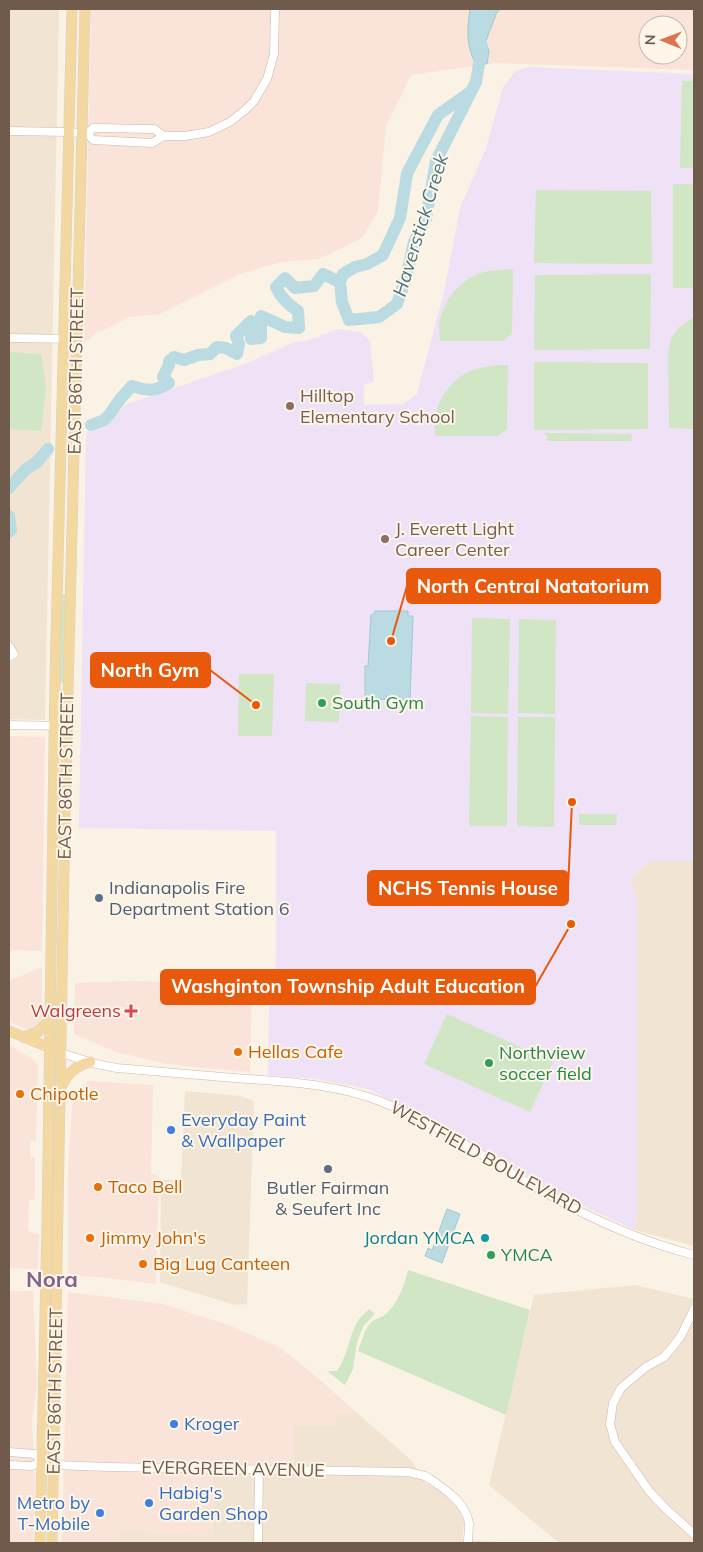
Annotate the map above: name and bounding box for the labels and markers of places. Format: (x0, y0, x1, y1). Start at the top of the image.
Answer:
place label: Hilltop Elementary School (300, 384, 455, 428)
marker: Hilltop Elementary School (284, 400, 296, 412)
place label: J. Everett Light Career Center (395, 517, 514, 561)
marker: J. Everett Light Career Center (379, 533, 391, 545)
callout: North Central Natatorium (407, 569, 660, 603)
callout: North Gym (91, 653, 210, 687)
place label: South Gym (332, 691, 424, 714)
marker: South Gym (316, 697, 328, 709)
callout: NCHS Tennis House (368, 871, 568, 905)
place label: Indianapolis Fire Department Station 6 (109, 876, 289, 920)
marker: Indianapolis Fire Department Station 6 (93, 892, 105, 904)
callout: Washginton Township Adult Education (161, 970, 535, 1004)
place label: Walgreens (31, 999, 121, 1022)
marker: Walgreens (125, 1005, 137, 1017)
place label: Hellas Cafe (248, 1040, 343, 1063)
place label: Northview soccer field (499, 1041, 592, 1085)
marker: Hellas Cafe (232, 1046, 244, 1058)
marker: Northview soccer field (483, 1057, 495, 1069)
place label: Chipotle (30, 1082, 99, 1105)
marker: Chipotle (14, 1088, 26, 1100)
place label: Everyday Paint & Wallpaper (181, 1108, 306, 1152)
marker: Everyday Paint & Wallpaper (165, 1124, 177, 1136)
marker: Butler Fairman & Seufert Inc (322, 1163, 334, 1175)
place label: Taco Bell (108, 1175, 183, 1198)
place label: Butler Fairman & Seufert Inc (267, 1176, 389, 1220)
marker: Taco Bell (92, 1181, 104, 1193)
place label: Jimmy John's (100, 1226, 206, 1249)
place label: Jordan YMCA (364, 1226, 475, 1249)
marker: Jimmy John's (84, 1232, 96, 1244)
marker: Jordan YMCA (479, 1232, 491, 1244)
place label: YMCA (500, 1243, 553, 1266)
marker: YMCA (485, 1249, 497, 1261)
place label: Big Lug Canteen (153, 1252, 290, 1275)
marker: Big Lug Canteen (137, 1258, 149, 1270)
place label: Kroger (184, 1412, 240, 1435)
marker: Kroger (168, 1418, 180, 1430)
place label: Habig's Garden Shop (159, 1481, 268, 1525)
place label: Metro by T-Mobile (17, 1491, 90, 1535)
marker: Habig's Garden Shop (143, 1497, 155, 1509)
marker: Metro by T-Mobile (94, 1507, 106, 1519)

